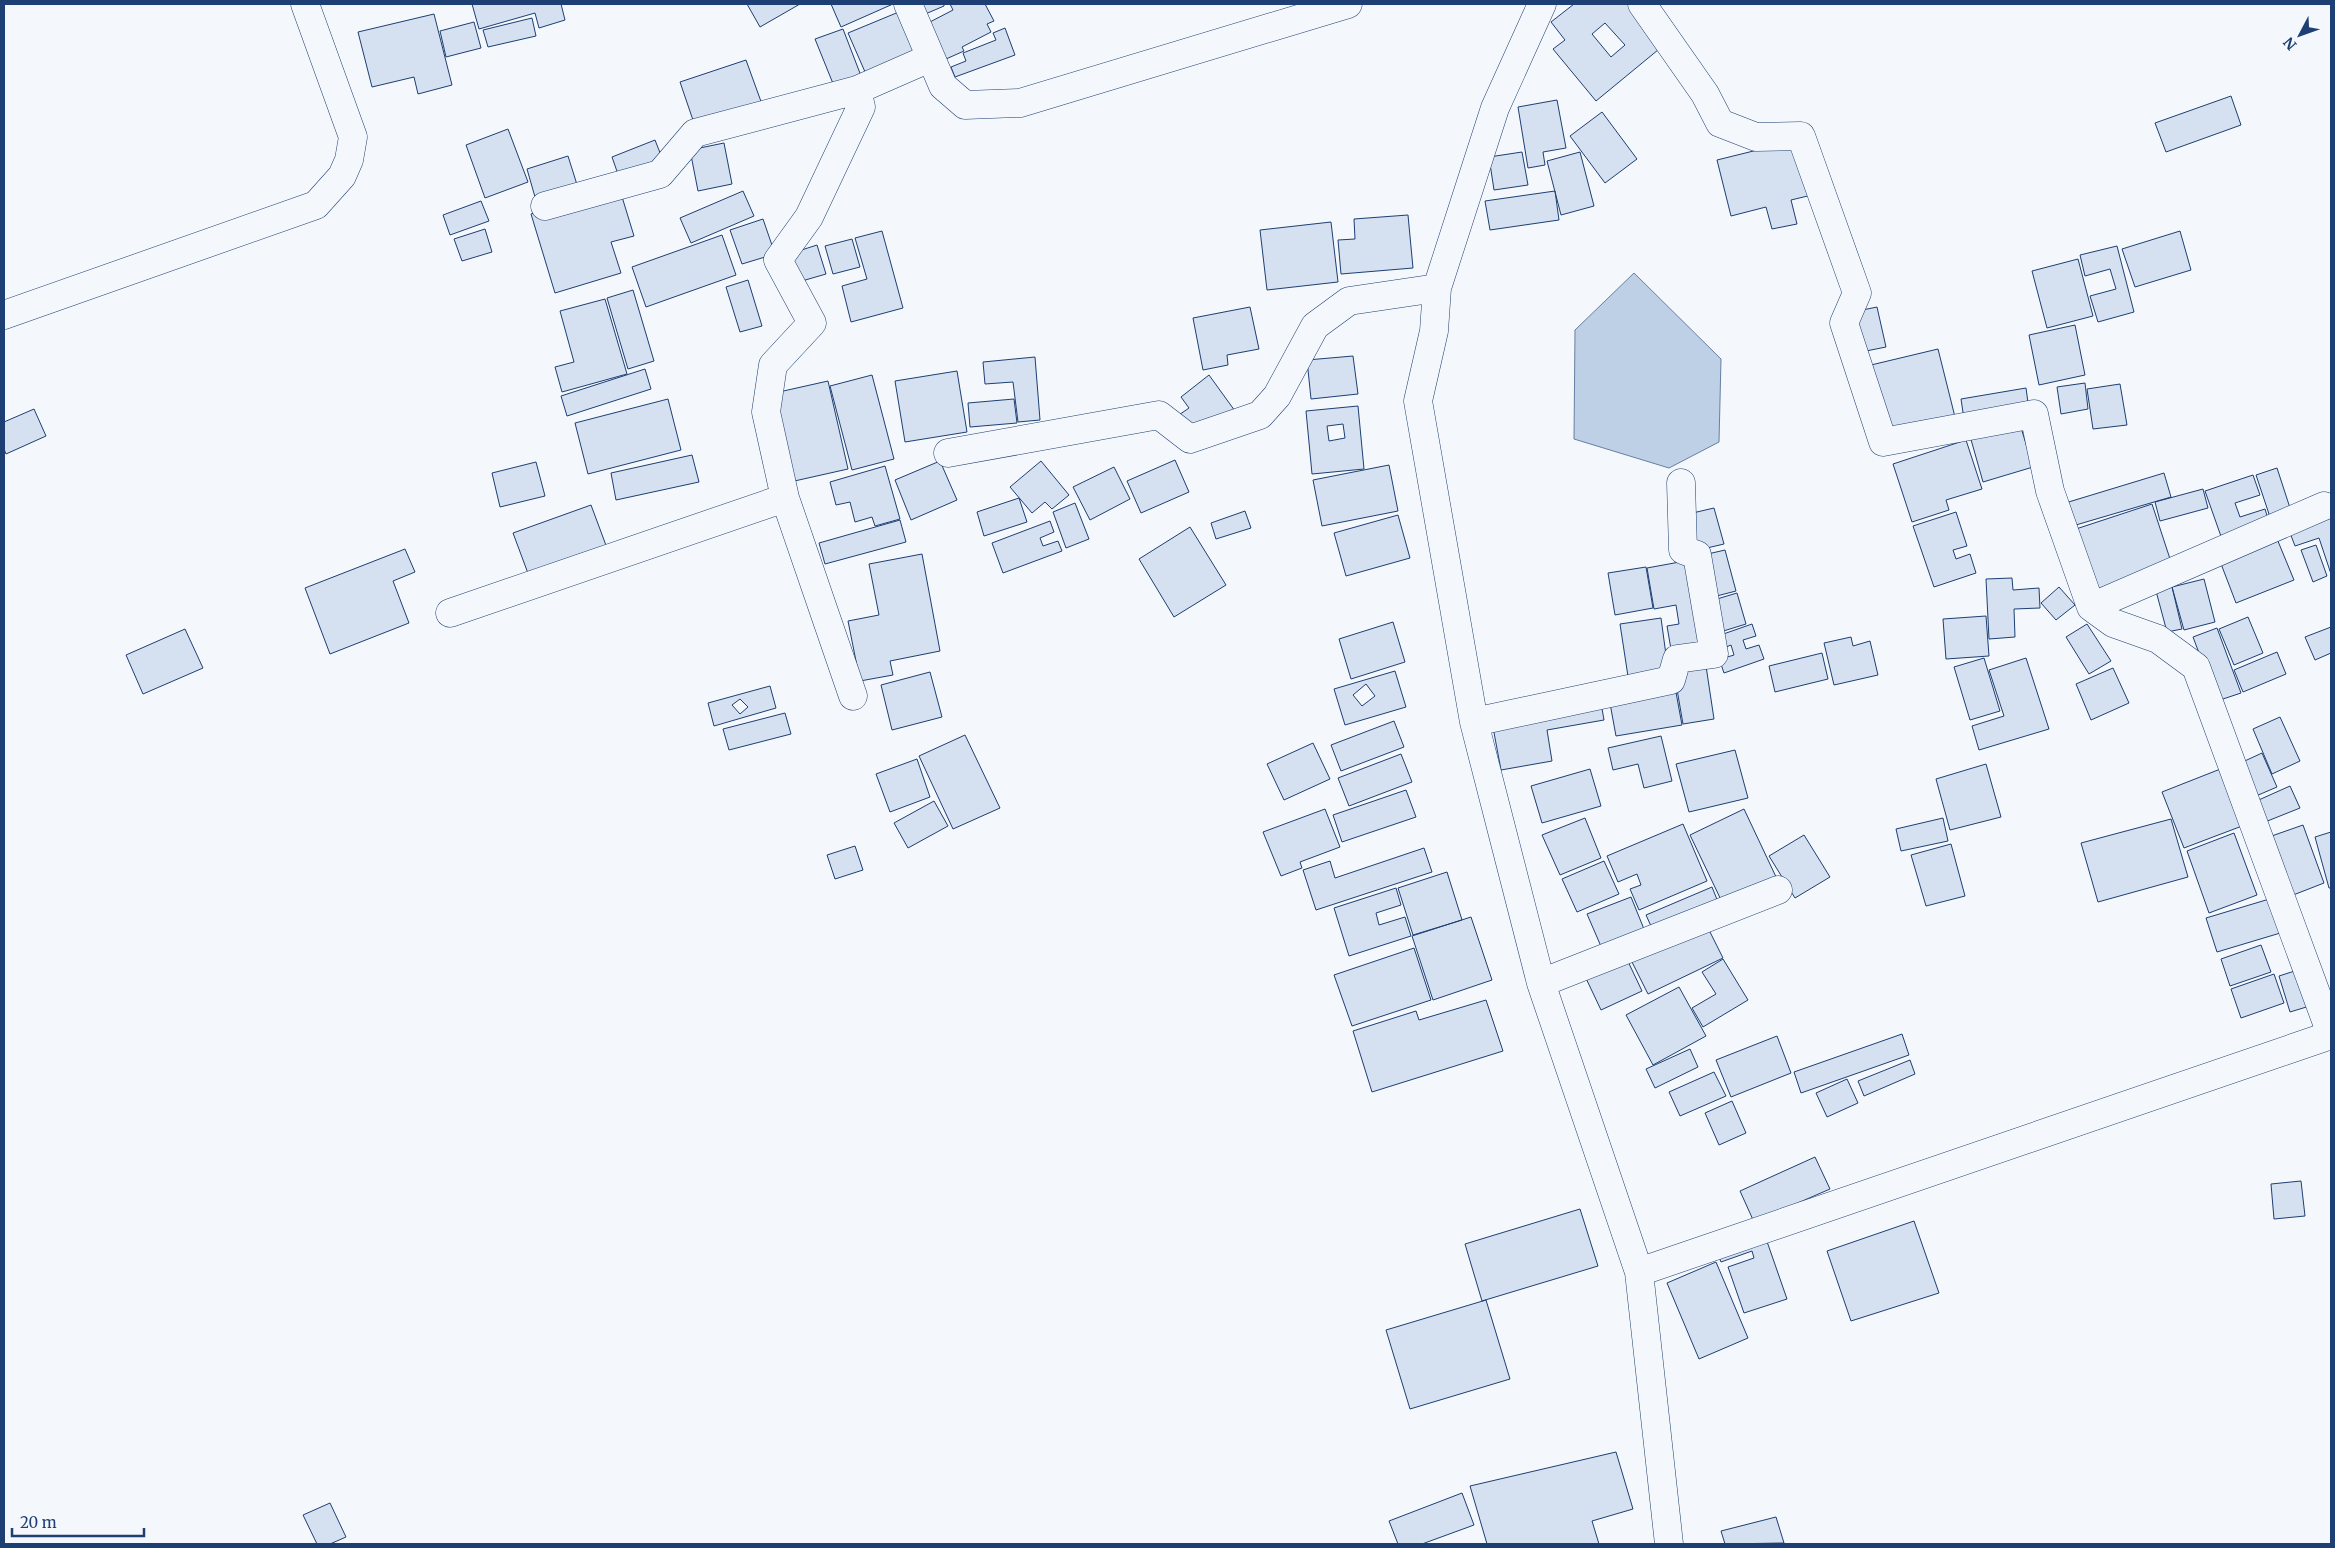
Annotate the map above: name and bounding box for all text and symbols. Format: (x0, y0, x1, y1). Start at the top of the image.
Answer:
north arrow (2275, 10, 2325, 60)
text: N (2280, 33, 2301, 54)
scale bar (12, 1506, 145, 1538)
text: 20 m (20, 1513, 57, 1532)

